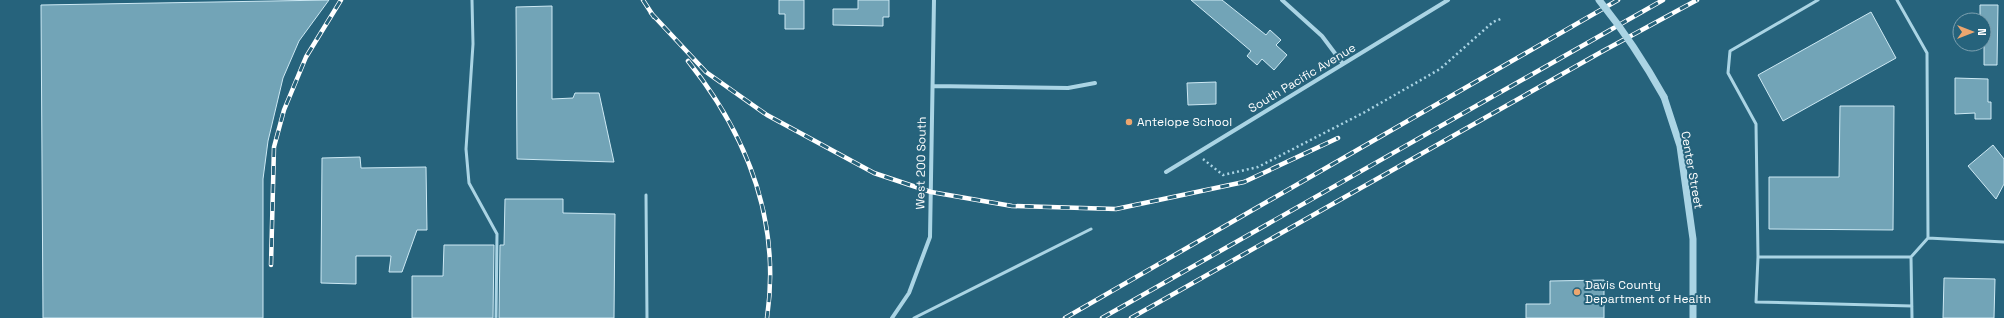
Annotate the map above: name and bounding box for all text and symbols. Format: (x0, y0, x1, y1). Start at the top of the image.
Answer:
north arrow (1952, 12, 1992, 52)
text: N (1975, 28, 1989, 36)
street label: South Pacific Avenue (1245, 40, 1359, 116)
place label: Antelope School (1137, 114, 1232, 130)
street label: West 200 South (912, 116, 930, 210)
marker: Antelope School (1124, 117, 1134, 127)
street label: Center Street (1677, 130, 1707, 210)
place label: Davis County Department of Health (1585, 277, 1711, 307)
marker: Davis County Department of Health (1572, 287, 1582, 297)

